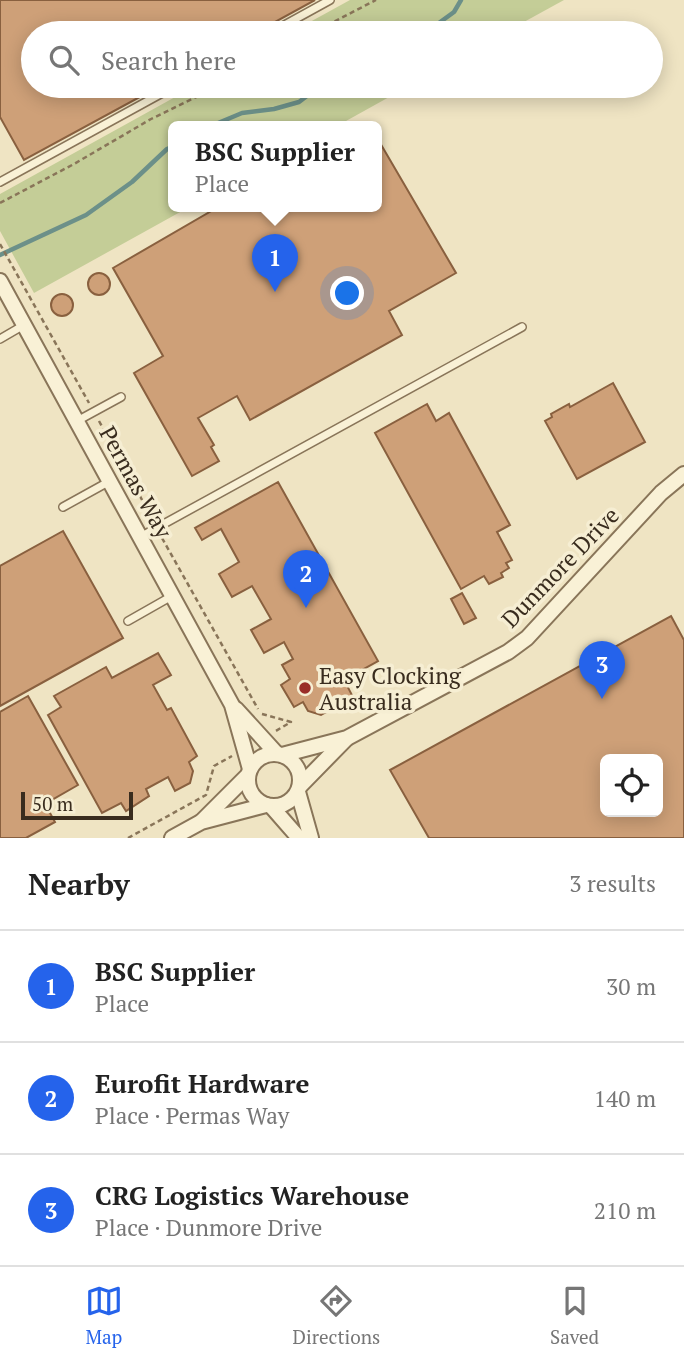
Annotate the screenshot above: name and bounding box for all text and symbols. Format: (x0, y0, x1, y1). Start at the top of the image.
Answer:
search box (21, 21, 663, 98)
icon: search (45, 41, 83, 79)
text: Search here (101, 43, 236, 77)
popup (168, 121, 382, 212)
text: BSC Supplier (195, 134, 355, 168)
text: Place (195, 168, 249, 199)
pin: 1 (252, 234, 298, 292)
your location (330, 276, 364, 310)
street label: Permas Way (92, 420, 180, 544)
street label: Dunmore Drive (494, 500, 626, 634)
pin: 2 (283, 550, 329, 608)
pin: 3 (579, 641, 625, 699)
place label: Easy Clocking Australia (319, 660, 462, 717)
marker: Easy Clocking Australia (297, 680, 313, 696)
map controls (600, 754, 663, 817)
button: locate (600, 754, 663, 817)
scale bar (21, 789, 133, 821)
text: 50 m (32, 791, 73, 816)
text: Nearby (28, 864, 130, 904)
text: 3 results (569, 868, 656, 899)
text: BSC Supplier (95, 954, 255, 988)
text: 1 (45, 971, 58, 1002)
text: 30 m (606, 971, 656, 1002)
text: Place (95, 988, 149, 1019)
text: Eurofit Hardware (95, 1066, 309, 1100)
text: 2 (45, 1083, 58, 1114)
text: 140 m (594, 1083, 656, 1114)
text: Place · Permas Way (95, 1100, 289, 1131)
text: CRG Logistics Warehouse (95, 1178, 409, 1212)
text: 3 (45, 1195, 58, 1226)
text: 210 m (594, 1195, 656, 1226)
text: Place · Dunmore Drive (95, 1212, 322, 1243)
tab: Map (85, 1282, 123, 1349)
tab: Directions (293, 1282, 380, 1349)
tab: Saved (550, 1282, 599, 1349)

